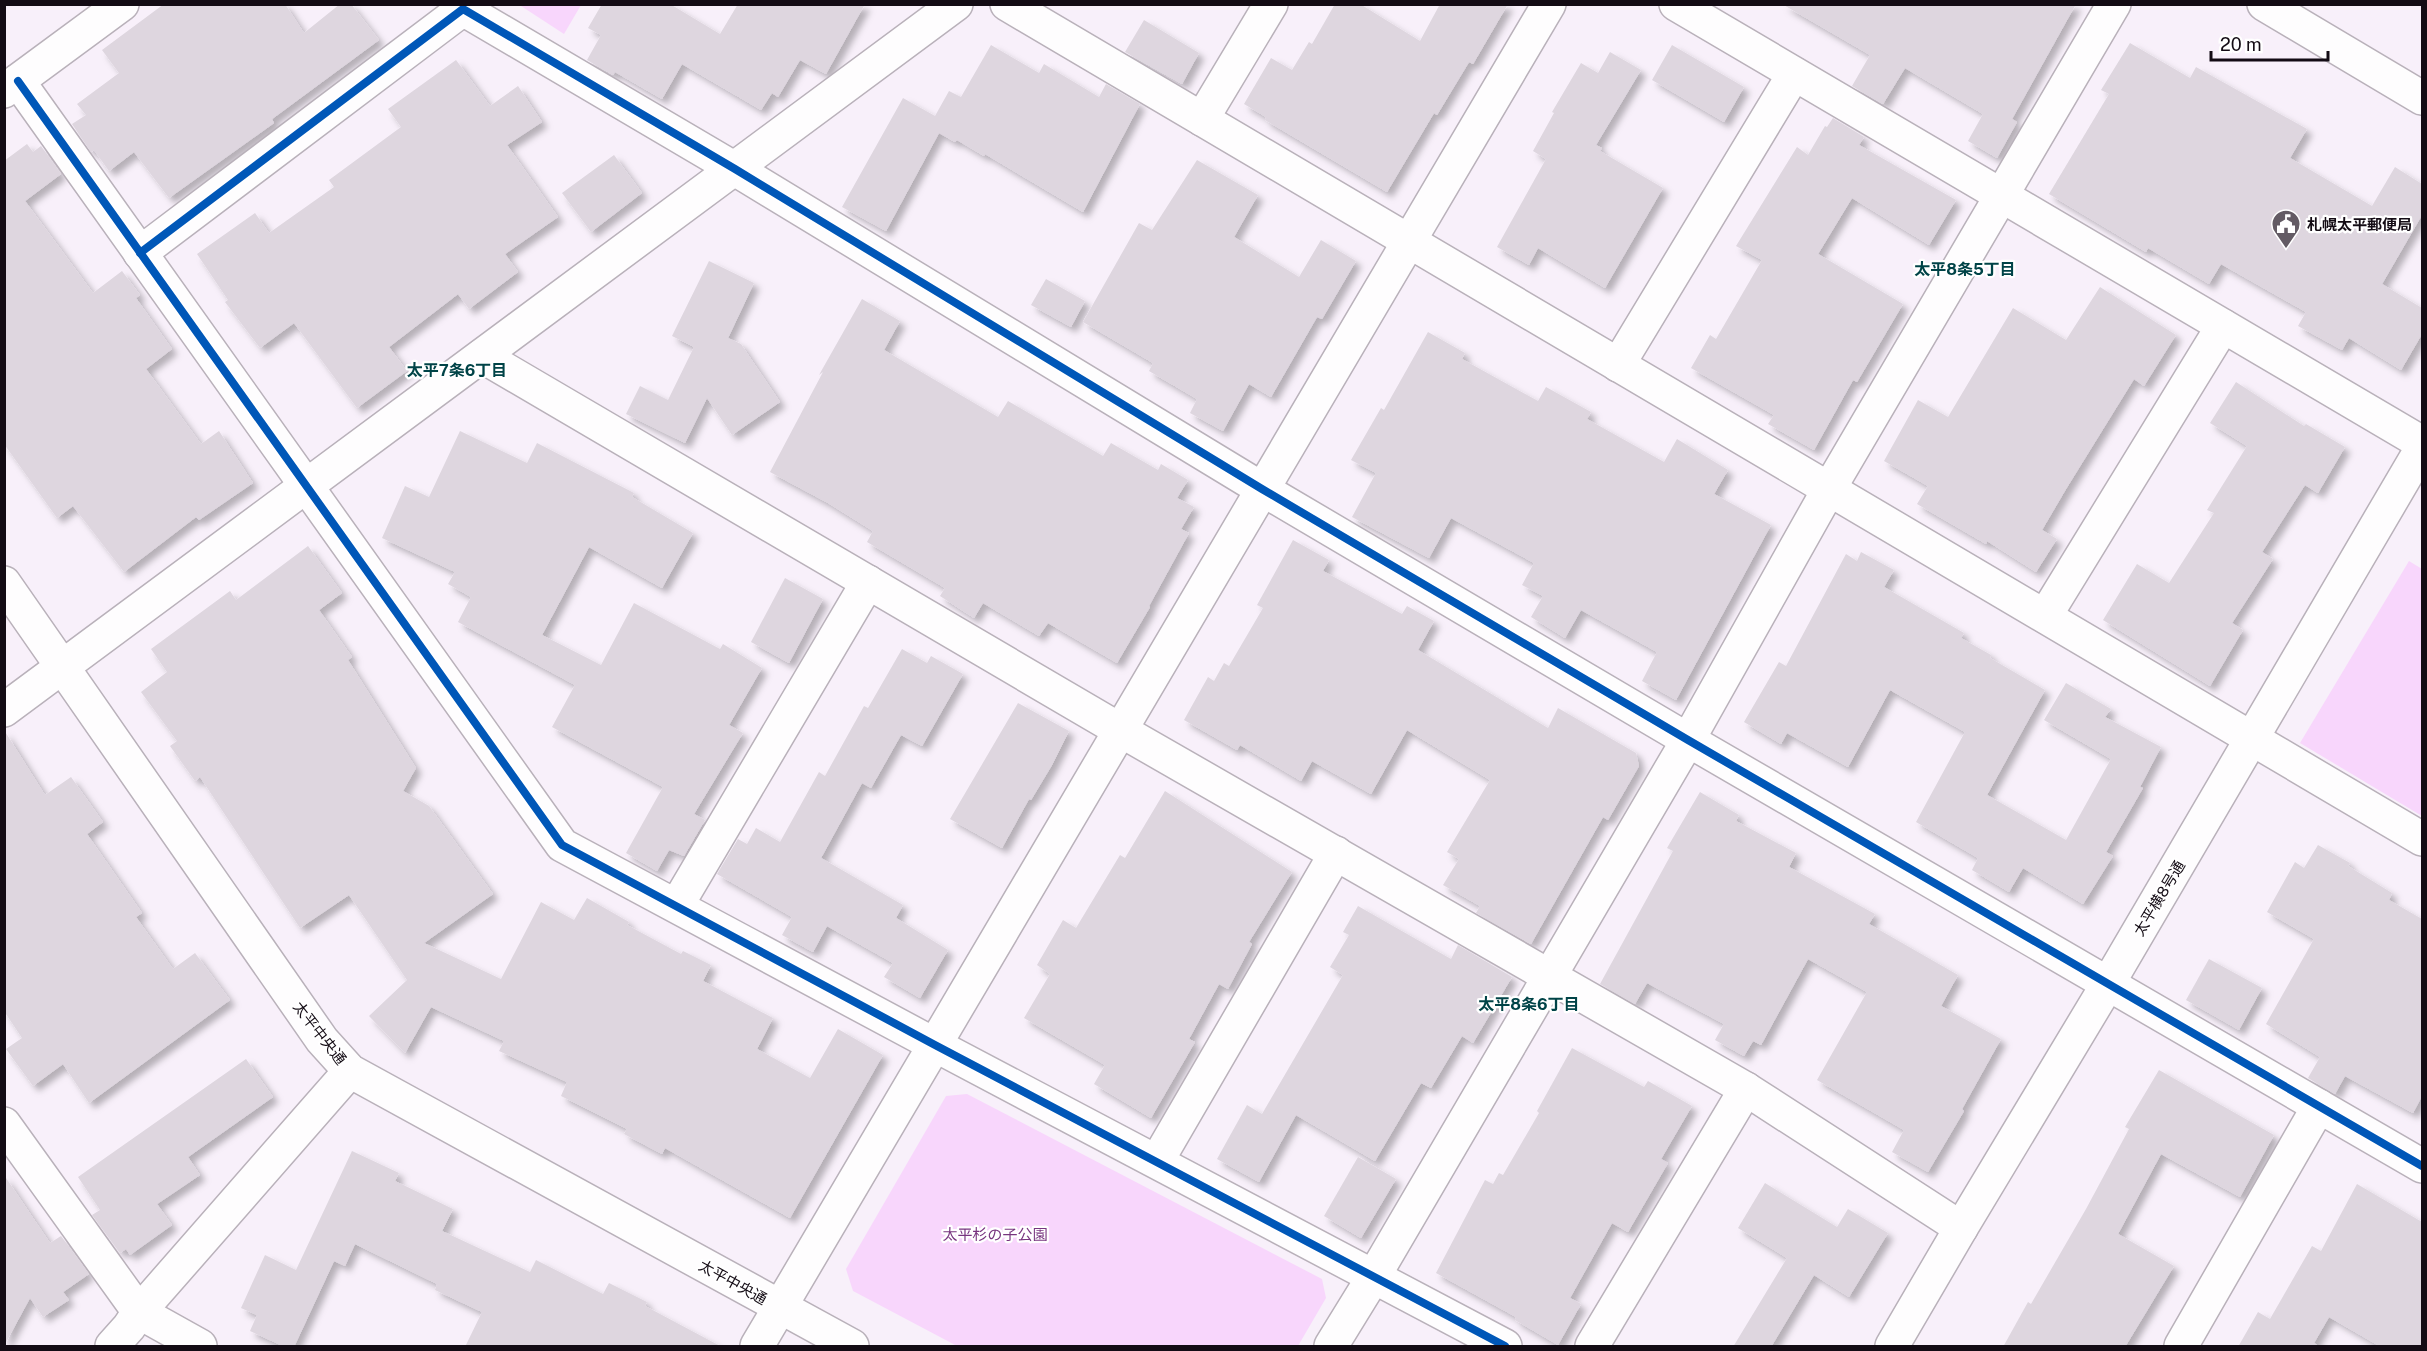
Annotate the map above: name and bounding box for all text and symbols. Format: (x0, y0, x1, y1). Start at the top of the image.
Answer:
scale bar (2211, 24, 2328, 62)
text: 20 m (2220, 34, 2262, 55)
public building icon: 札幌太平郵便局 (2270, 208, 2302, 250)
place label: 札幌太平郵便局 (2307, 216, 2412, 233)
district label: 太平8条5丁目 (1914, 260, 2016, 279)
district label: 太平7条6丁目 (407, 361, 507, 380)
street label: 太平横8号通 (2130, 857, 2188, 939)
district label: 太平8条6丁目 (1478, 995, 1580, 1014)
street label: 太平中央通 (290, 998, 350, 1068)
park label: 太平杉の子公園 (942, 1226, 1048, 1243)
street label: 太平中央通 (696, 1256, 770, 1308)

